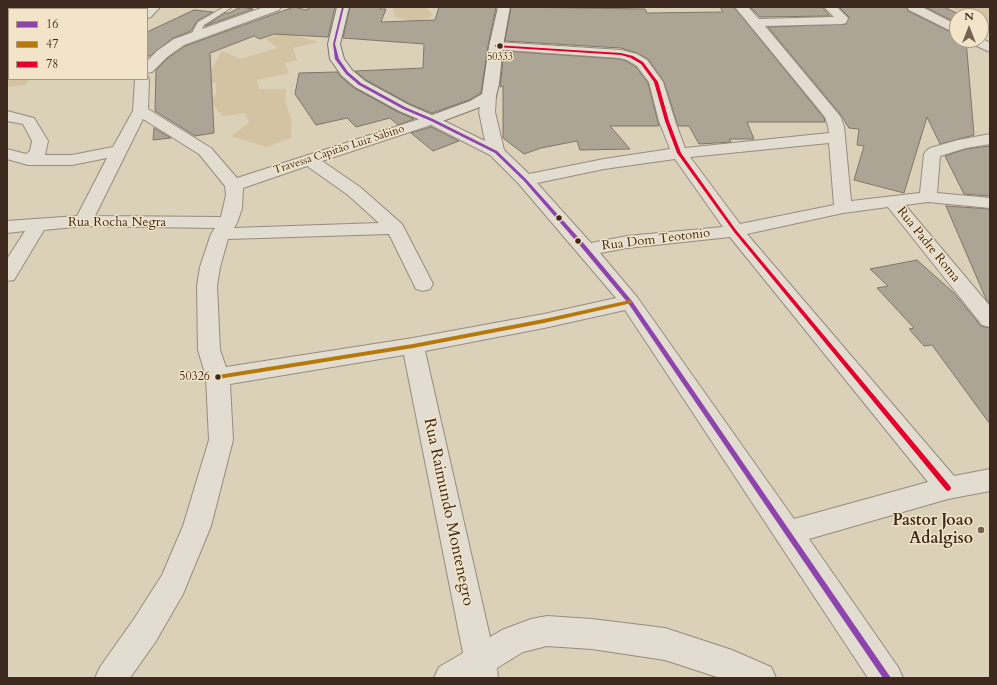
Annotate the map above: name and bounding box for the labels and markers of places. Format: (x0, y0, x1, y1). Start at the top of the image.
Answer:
marker: 50333 (495, 41, 505, 51)
place label: 50333 (487, 52, 513, 64)
unlabelled marker (554, 213, 564, 223)
unlabelled marker (573, 236, 583, 246)
place label: 50326 (179, 370, 210, 384)
marker: 50326 (213, 372, 223, 382)
place label: Pastor Joao Adalgiso (893, 511, 973, 549)
marker: Pastor Joao Adalgiso (976, 525, 986, 535)

